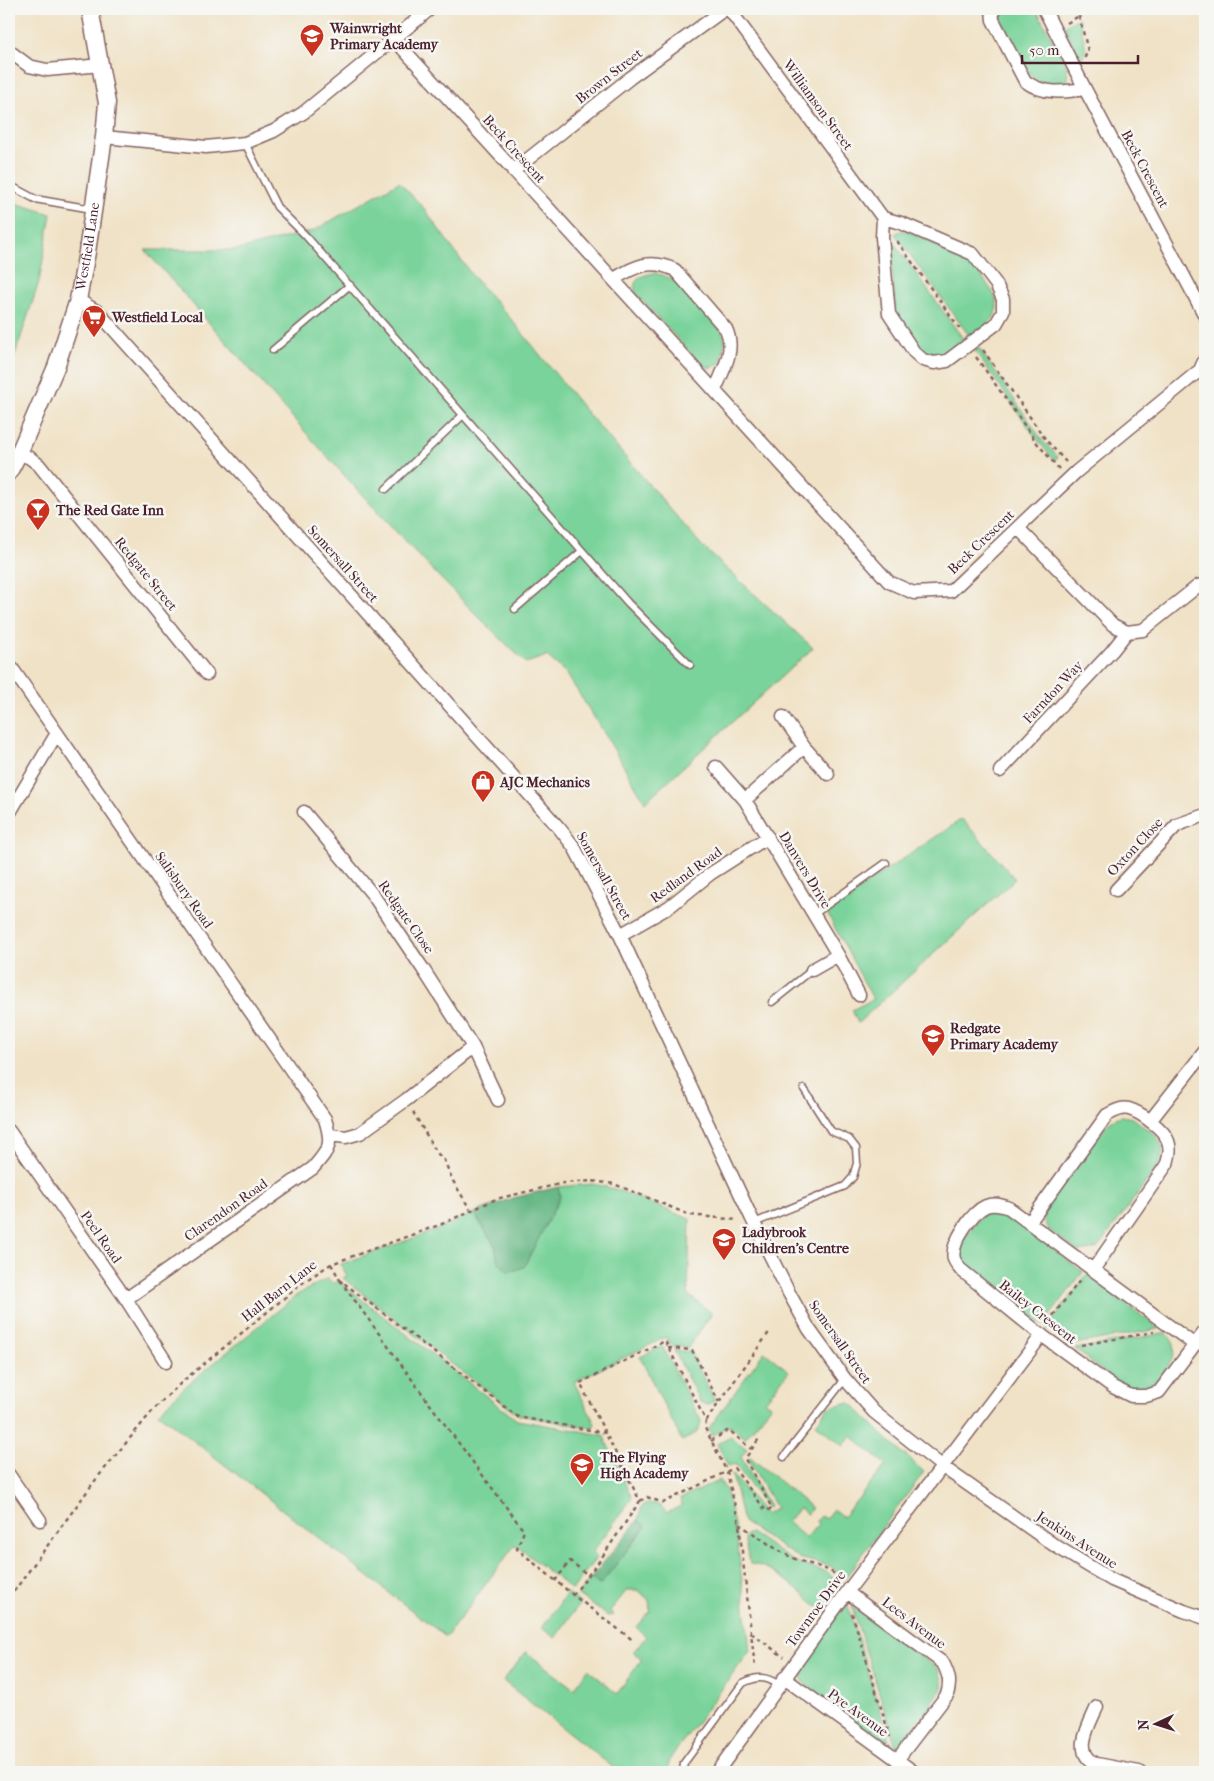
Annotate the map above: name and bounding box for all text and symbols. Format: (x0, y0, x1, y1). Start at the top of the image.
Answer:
place label: Wainwright Primary Academy (329, 20, 440, 53)
school or university icon: Wainwright Primary Academy (299, 23, 325, 57)
scale bar (1022, 32, 1138, 64)
text: 50 m (1029, 41, 1060, 59)
street label: Brown Street (572, 45, 646, 107)
street label: Williamson Street (779, 55, 857, 154)
street label: Beck Crescent (479, 111, 549, 187)
street label: Beck Crescent (1117, 127, 1173, 211)
street label: Westfield Lane (71, 201, 103, 293)
supermarket icon: Westfield Local (81, 304, 107, 338)
place label: Westfield Local (111, 309, 203, 326)
bar icon: The Red Gate Inn (25, 497, 51, 531)
place label: The Red Gate Inn (55, 502, 165, 519)
street label: Beck Crescent (944, 506, 1018, 578)
street label: Somersall Street (304, 522, 382, 606)
street label: Redgate Street (111, 534, 181, 614)
street label: Farndon Way (1019, 656, 1087, 727)
shop icon: AJC Mechanics (470, 769, 496, 803)
place label: AJC Mechanics (499, 774, 591, 791)
street label: Oxton Close (1104, 814, 1166, 880)
street label: Danvers Drive (775, 828, 835, 912)
street label: Somersall Street (573, 829, 635, 923)
street label: Redland Road (647, 843, 726, 907)
street label: Salisbury Road (151, 848, 217, 932)
street label: Redgate Close (374, 877, 438, 957)
place label: Redgate Primary Academy (950, 1020, 1060, 1053)
school or university icon: Redgate Primary Academy (920, 1023, 946, 1057)
street label: Clarendon Road (181, 1175, 271, 1245)
street label: Peel Road (77, 1208, 125, 1267)
place label: Ladybrook Children's Centre (742, 1224, 849, 1257)
school or university icon: Ladybrook Children's Centre (711, 1227, 737, 1261)
street label: Hall Barn Lane (238, 1256, 320, 1326)
street label: Bailey Crescent (996, 1276, 1080, 1348)
street label: Somersall Street (805, 1297, 875, 1387)
place label: The Flying High Academy (599, 1449, 690, 1482)
school or university icon: The Flying High Academy (569, 1452, 595, 1486)
street label: Jenkins Avenue (1033, 1507, 1121, 1572)
street label: Townroe Drive (782, 1567, 850, 1651)
street label: Lees Avenue (879, 1593, 949, 1653)
street label: Pye Avenue (824, 1685, 892, 1741)
north arrow (1132, 1698, 1182, 1748)
text: N (1135, 1719, 1152, 1731)

